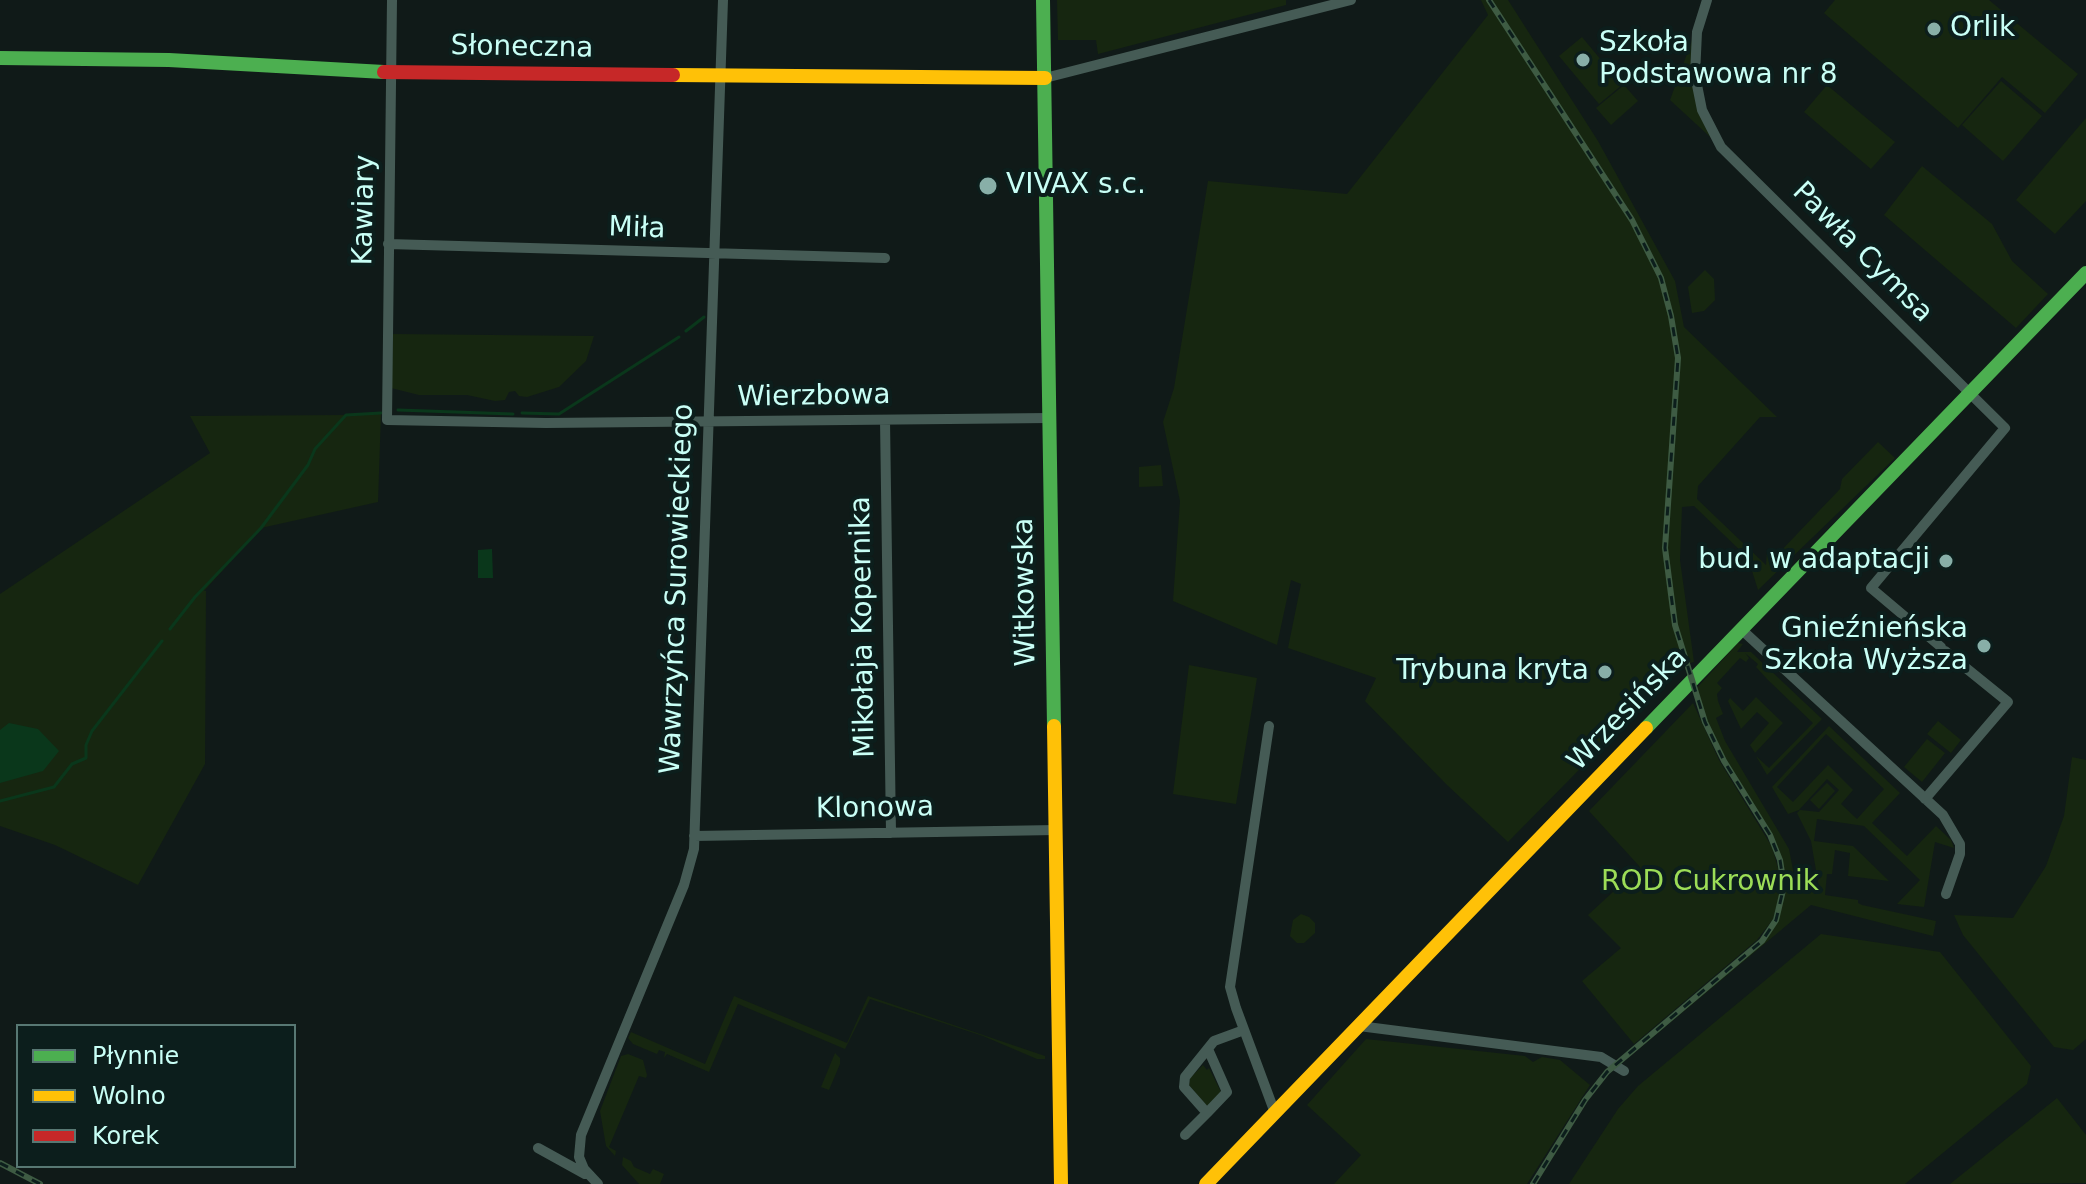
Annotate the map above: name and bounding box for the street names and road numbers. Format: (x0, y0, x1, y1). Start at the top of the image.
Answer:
street label: Słoneczna (450, 30, 594, 66)
street label: Kawiary (347, 154, 383, 266)
street label: Pawła Cymsa (1785, 176, 1939, 330)
street label: Miła (608, 211, 666, 247)
street label: Wierzbowa (737, 379, 891, 415)
street label: Wawrzyńca Surowieckiego (655, 403, 701, 775)
street label: Mikołaja Kopernika (845, 496, 883, 758)
street label: Witkowska (1008, 517, 1044, 667)
street label: Wrzesińska (1561, 642, 1695, 778)
street label: Klonowa (816, 791, 934, 827)

